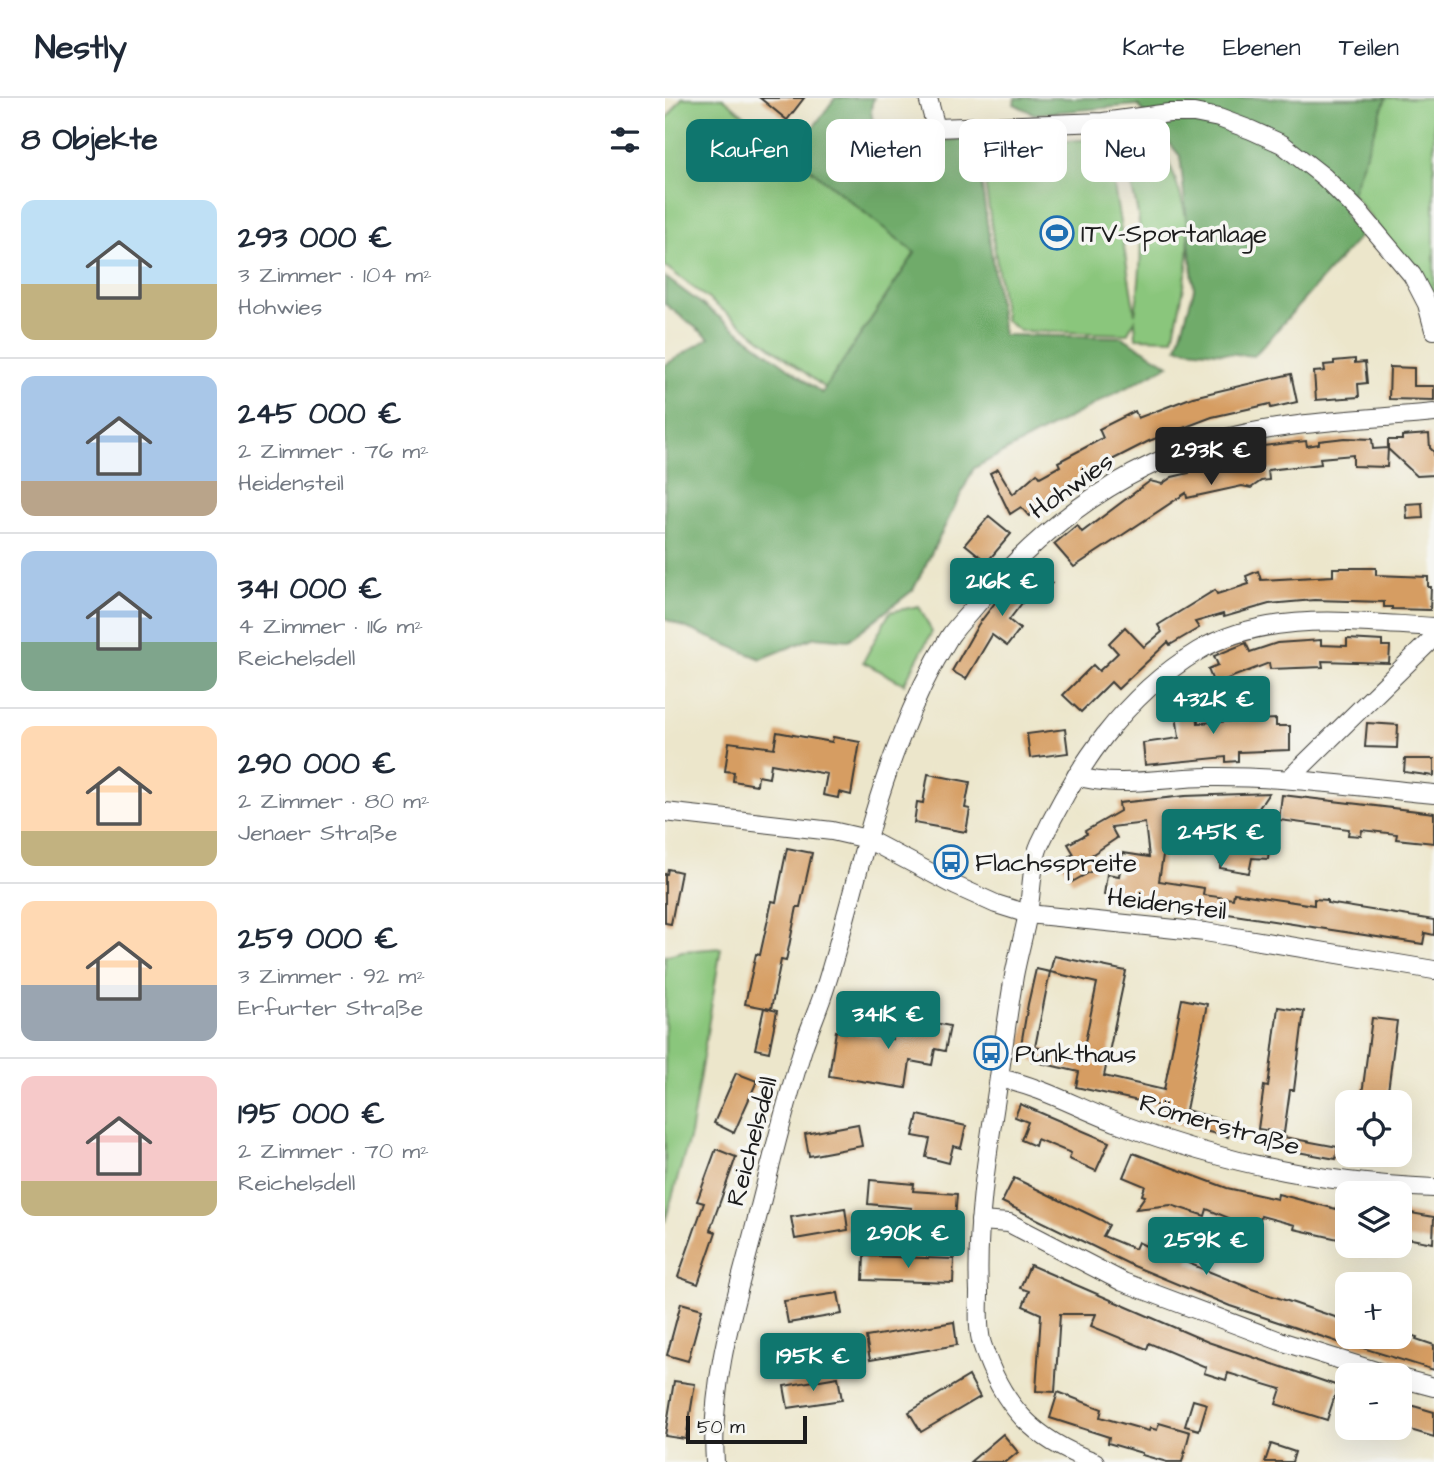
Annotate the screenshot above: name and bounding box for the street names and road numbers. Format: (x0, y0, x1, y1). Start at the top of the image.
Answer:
street label: Hohwies (1022, 444, 1121, 528)
street label: Heidensteil (1105, 879, 1229, 929)
street label: Reichelsdell (717, 1073, 787, 1210)
street label: Römerstraße (1135, 1085, 1304, 1165)

